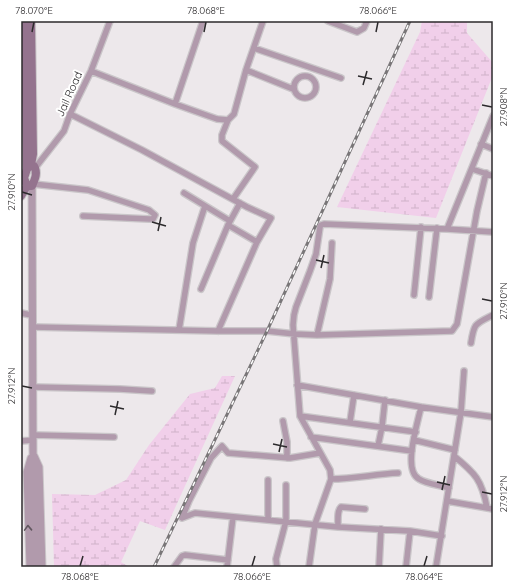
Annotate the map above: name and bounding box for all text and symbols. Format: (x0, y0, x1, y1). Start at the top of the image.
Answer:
text: 78.070°E (15, 4, 53, 17)
text: 78.068°E (187, 4, 225, 17)
text: 78.066°E (359, 4, 397, 17)
street label: Jail Road (53, 69, 85, 119)
text: 27.908°N (497, 87, 510, 127)
text: 27.910°N (5, 173, 18, 211)
text: 27.910°N (497, 282, 510, 320)
text: 27.912°N (5, 367, 18, 405)
text: 27.912°N (497, 475, 510, 513)
one-way arrow (24, 525, 32, 531)
text: 78.068°E (61, 570, 99, 583)
text: 78.066°E (233, 570, 271, 583)
text: 78.064°E (405, 570, 443, 583)

